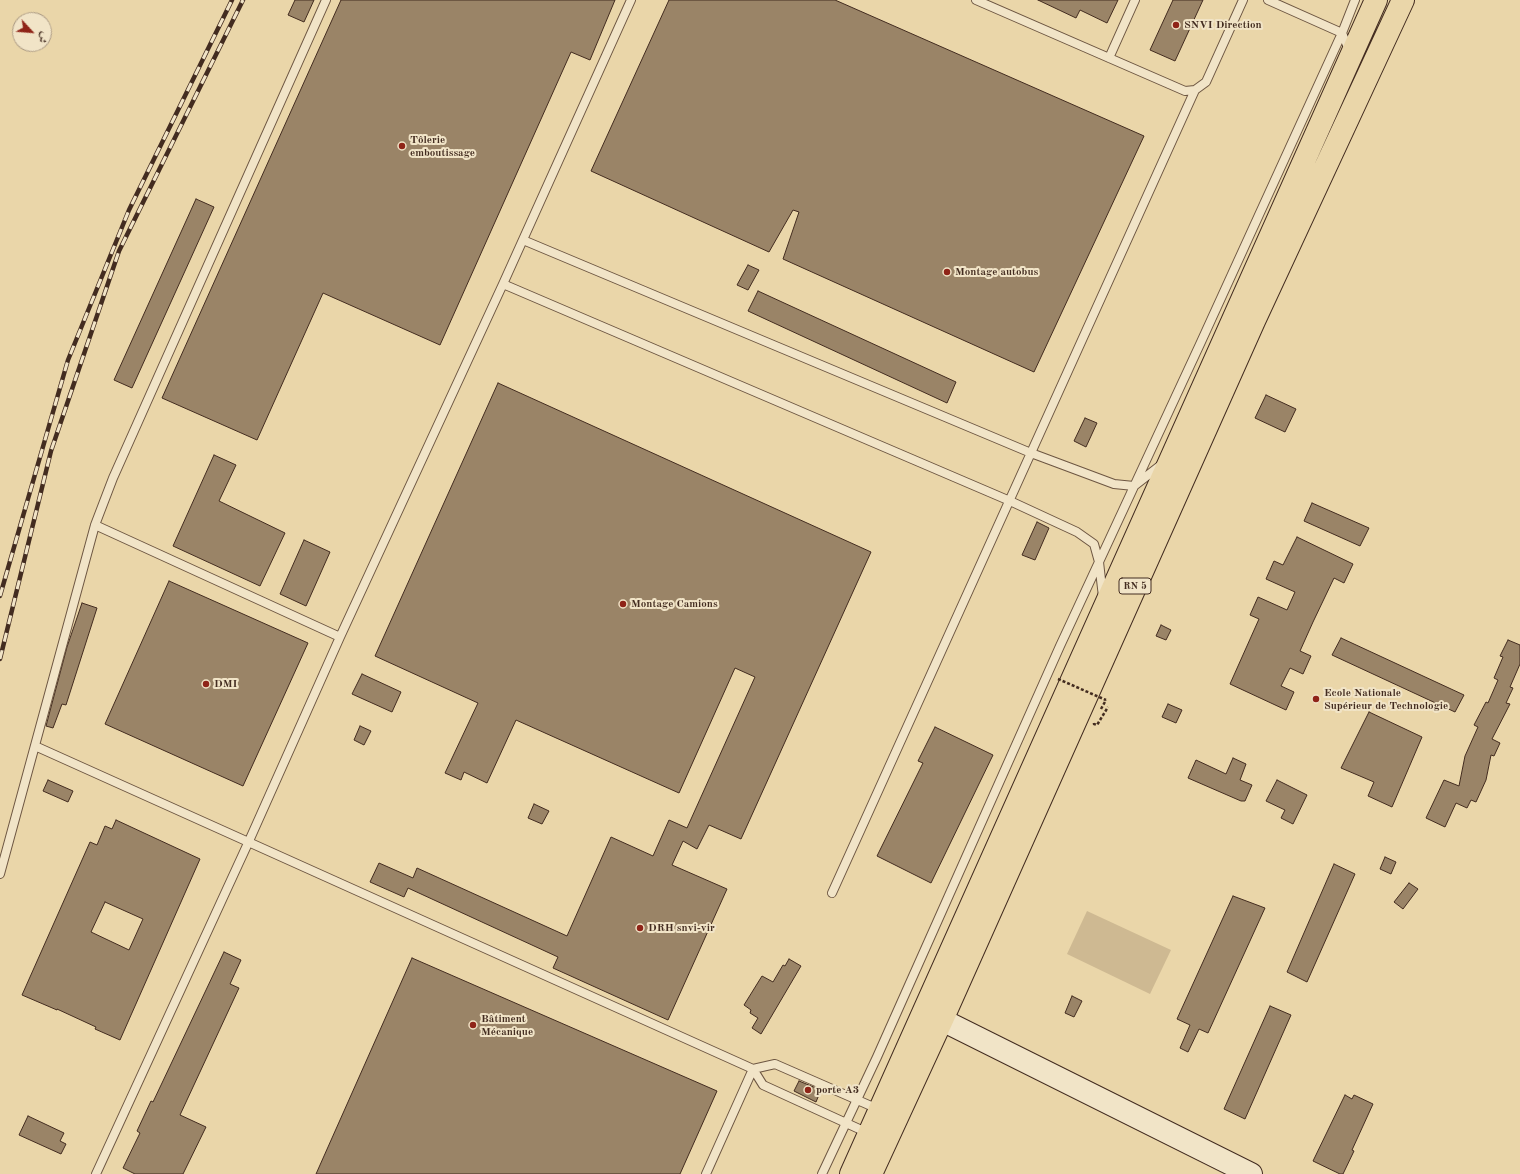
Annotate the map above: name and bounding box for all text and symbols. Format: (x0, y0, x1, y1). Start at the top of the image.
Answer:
north arrow (12, 12, 52, 52)
place label: SNVI Direction (1184, 18, 1262, 32)
marker: SNVI Direction (1171, 20, 1181, 30)
text: ش (35, 30, 50, 44)
place label: Tôlerie emboutissage (410, 133, 475, 159)
marker: Tôlerie emboutissage (397, 141, 407, 151)
place label: Montage autobus (955, 265, 1038, 279)
marker: Montage autobus (942, 267, 952, 277)
road number: RN 5 (1119, 578, 1151, 594)
place label: Montage Camions (631, 597, 718, 611)
marker: Montage Camions (618, 599, 628, 609)
place label: DMI (214, 677, 237, 691)
marker: DMI (201, 679, 211, 689)
place label: Ecole Nationale Supérieur de Technologie (1324, 686, 1448, 712)
marker: Ecole Nationale Supérieur de Technologie (1311, 694, 1321, 704)
place label: DRH snvi-vir (648, 921, 715, 935)
marker: DRH snvi-vir (635, 923, 645, 933)
place label: Bâtiment Mécanique (481, 1012, 533, 1038)
marker: Bâtiment Mécanique (468, 1020, 478, 1030)
place label: porte A3 (816, 1083, 859, 1097)
marker: porte A3 (803, 1085, 813, 1095)

